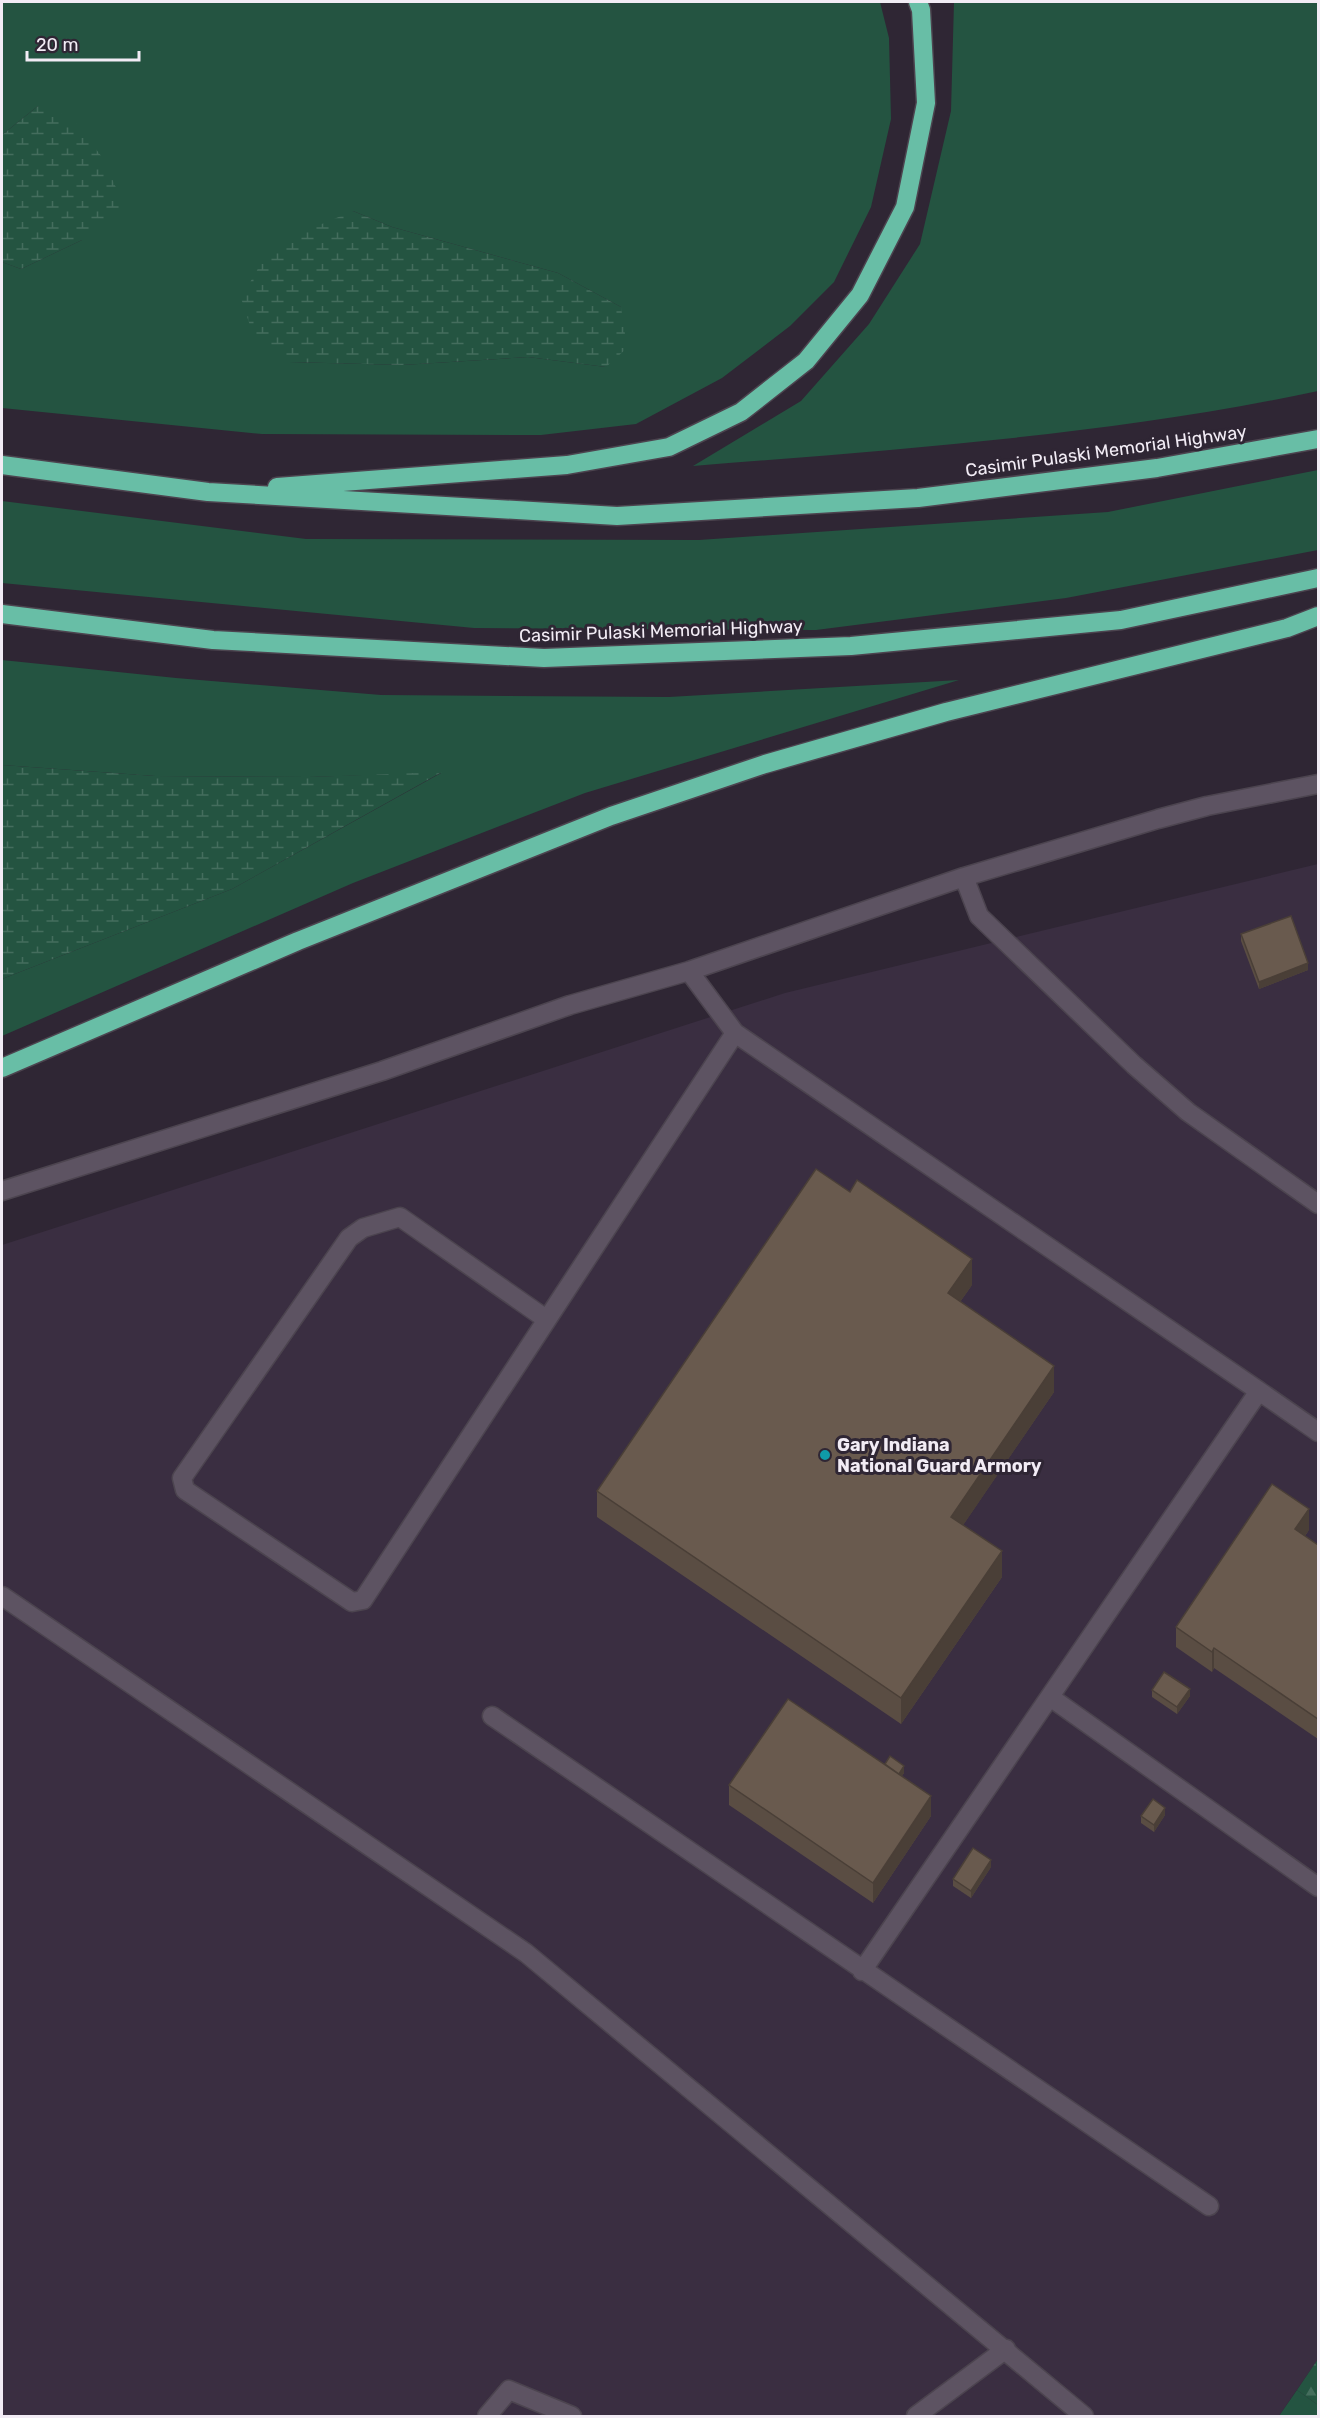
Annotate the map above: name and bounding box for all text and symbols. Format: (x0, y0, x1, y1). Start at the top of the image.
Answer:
scale bar (27, 24, 140, 62)
text: 20 m (36, 34, 78, 56)
street label: Casimir Pulaski Memorial Highway (964, 420, 1248, 482)
street label: Casimir Pulaski Memorial Highway (519, 615, 803, 647)
place label: Gary Indiana National Guard Armory (837, 1434, 1042, 1477)
marker: Gary Indiana National Guard Armory (818, 1448, 832, 1462)

